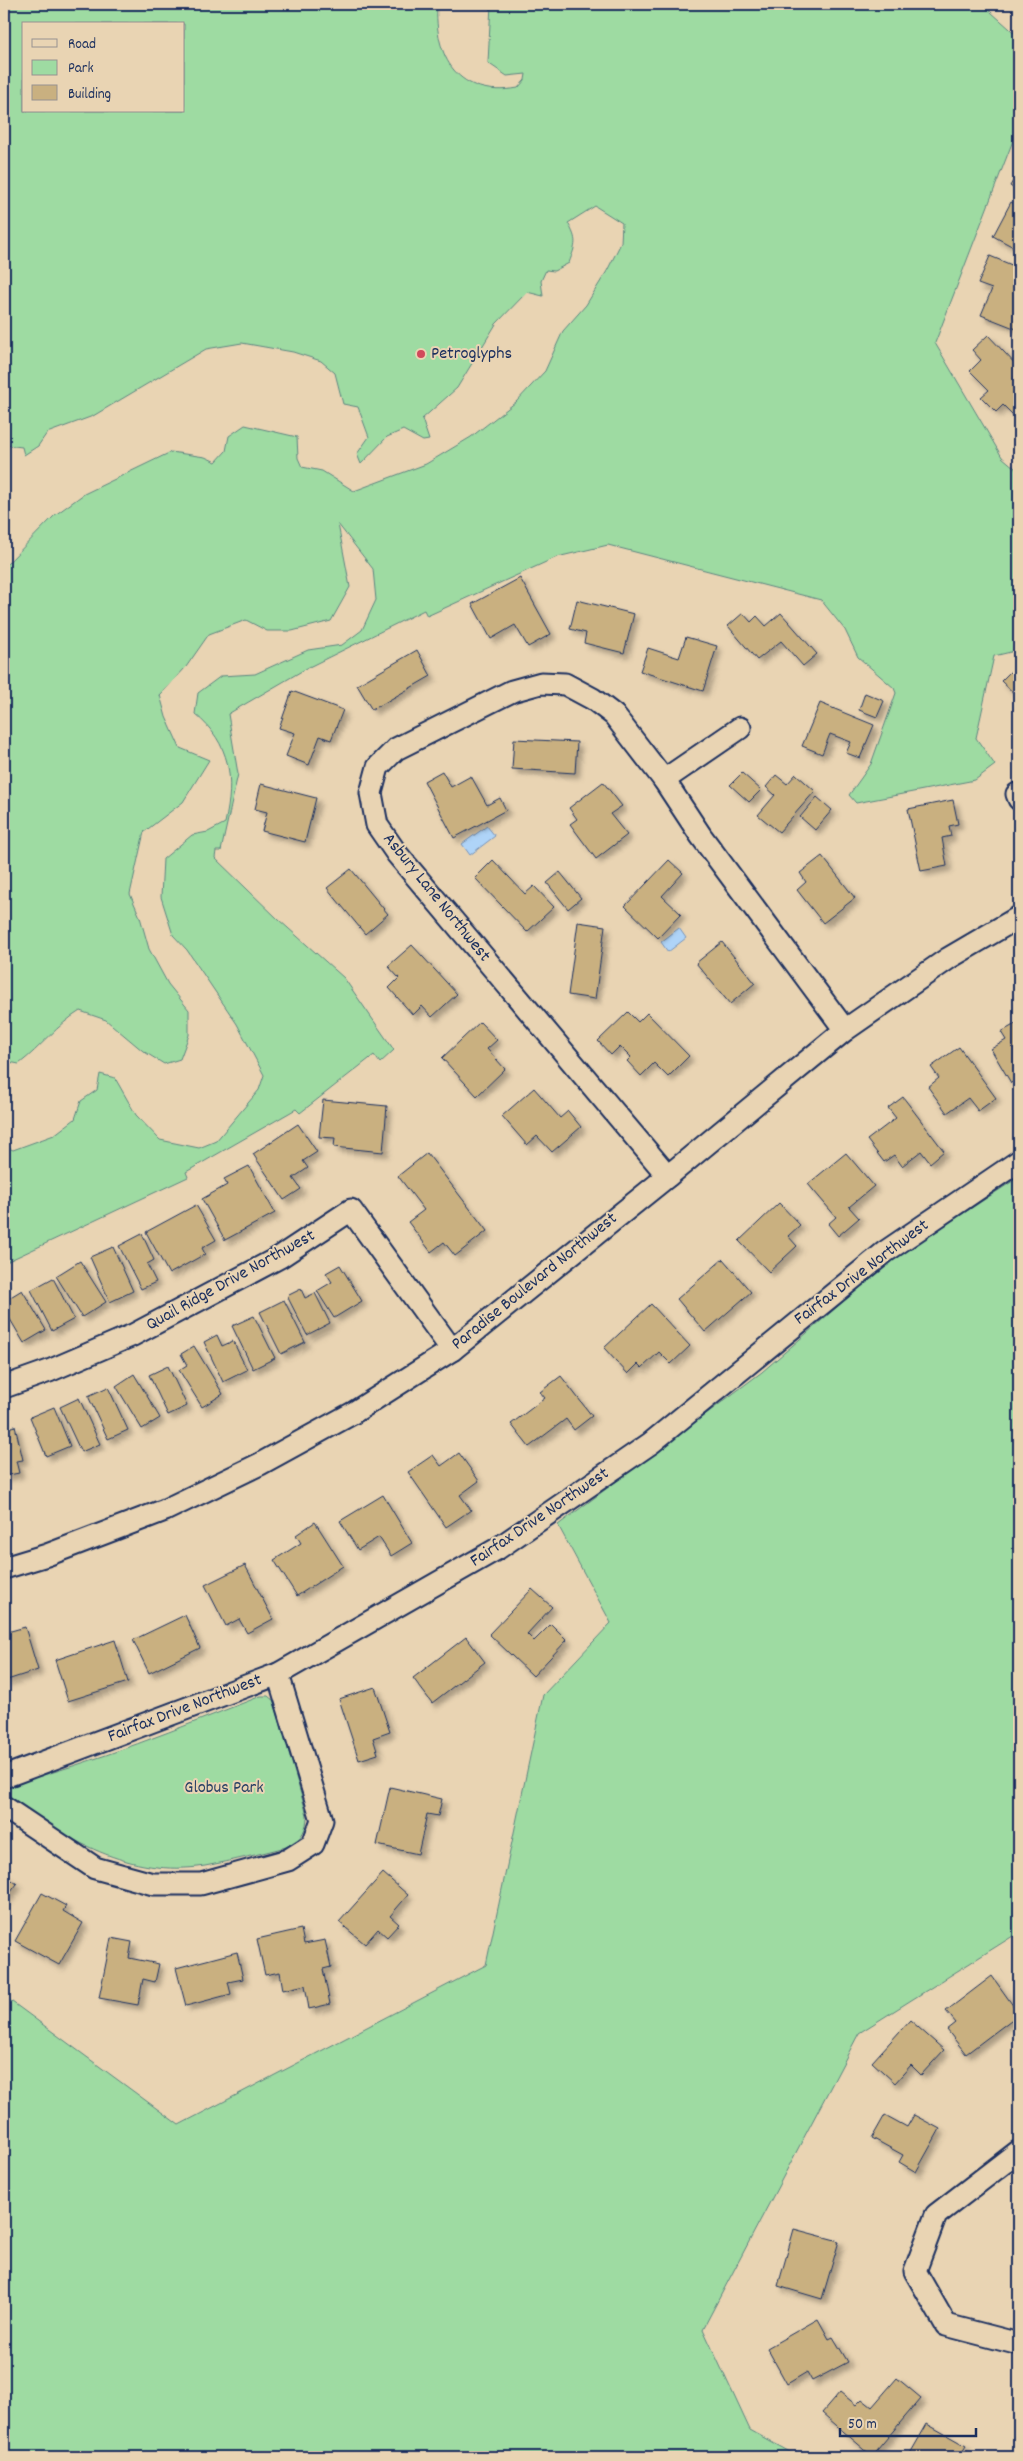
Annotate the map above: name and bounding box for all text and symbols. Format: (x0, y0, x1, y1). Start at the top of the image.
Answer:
legend (22, 22, 185, 112)
text: Road (68, 34, 96, 56)
text: Park (68, 58, 94, 80)
text: Building (68, 84, 111, 106)
place label: Petroglyphs (431, 342, 512, 367)
marker: Petroglyphs (415, 348, 427, 360)
street label: Asbury Lane Northwest (376, 828, 496, 968)
street label: Paradise Boulevard Northwest (447, 1207, 624, 1357)
street label: Fairfax Drive Northwest (789, 1214, 935, 1332)
street label: Quail Ridge Drive Northwest (142, 1224, 320, 1338)
street label: Fairfax Drive Northwest (465, 1462, 615, 1574)
street label: Fairfax Drive Northwest (104, 1668, 266, 1750)
park label: Globus Park (184, 1776, 264, 1801)
scale bar (840, 2406, 977, 2438)
text: 50 m (848, 2414, 877, 2436)

